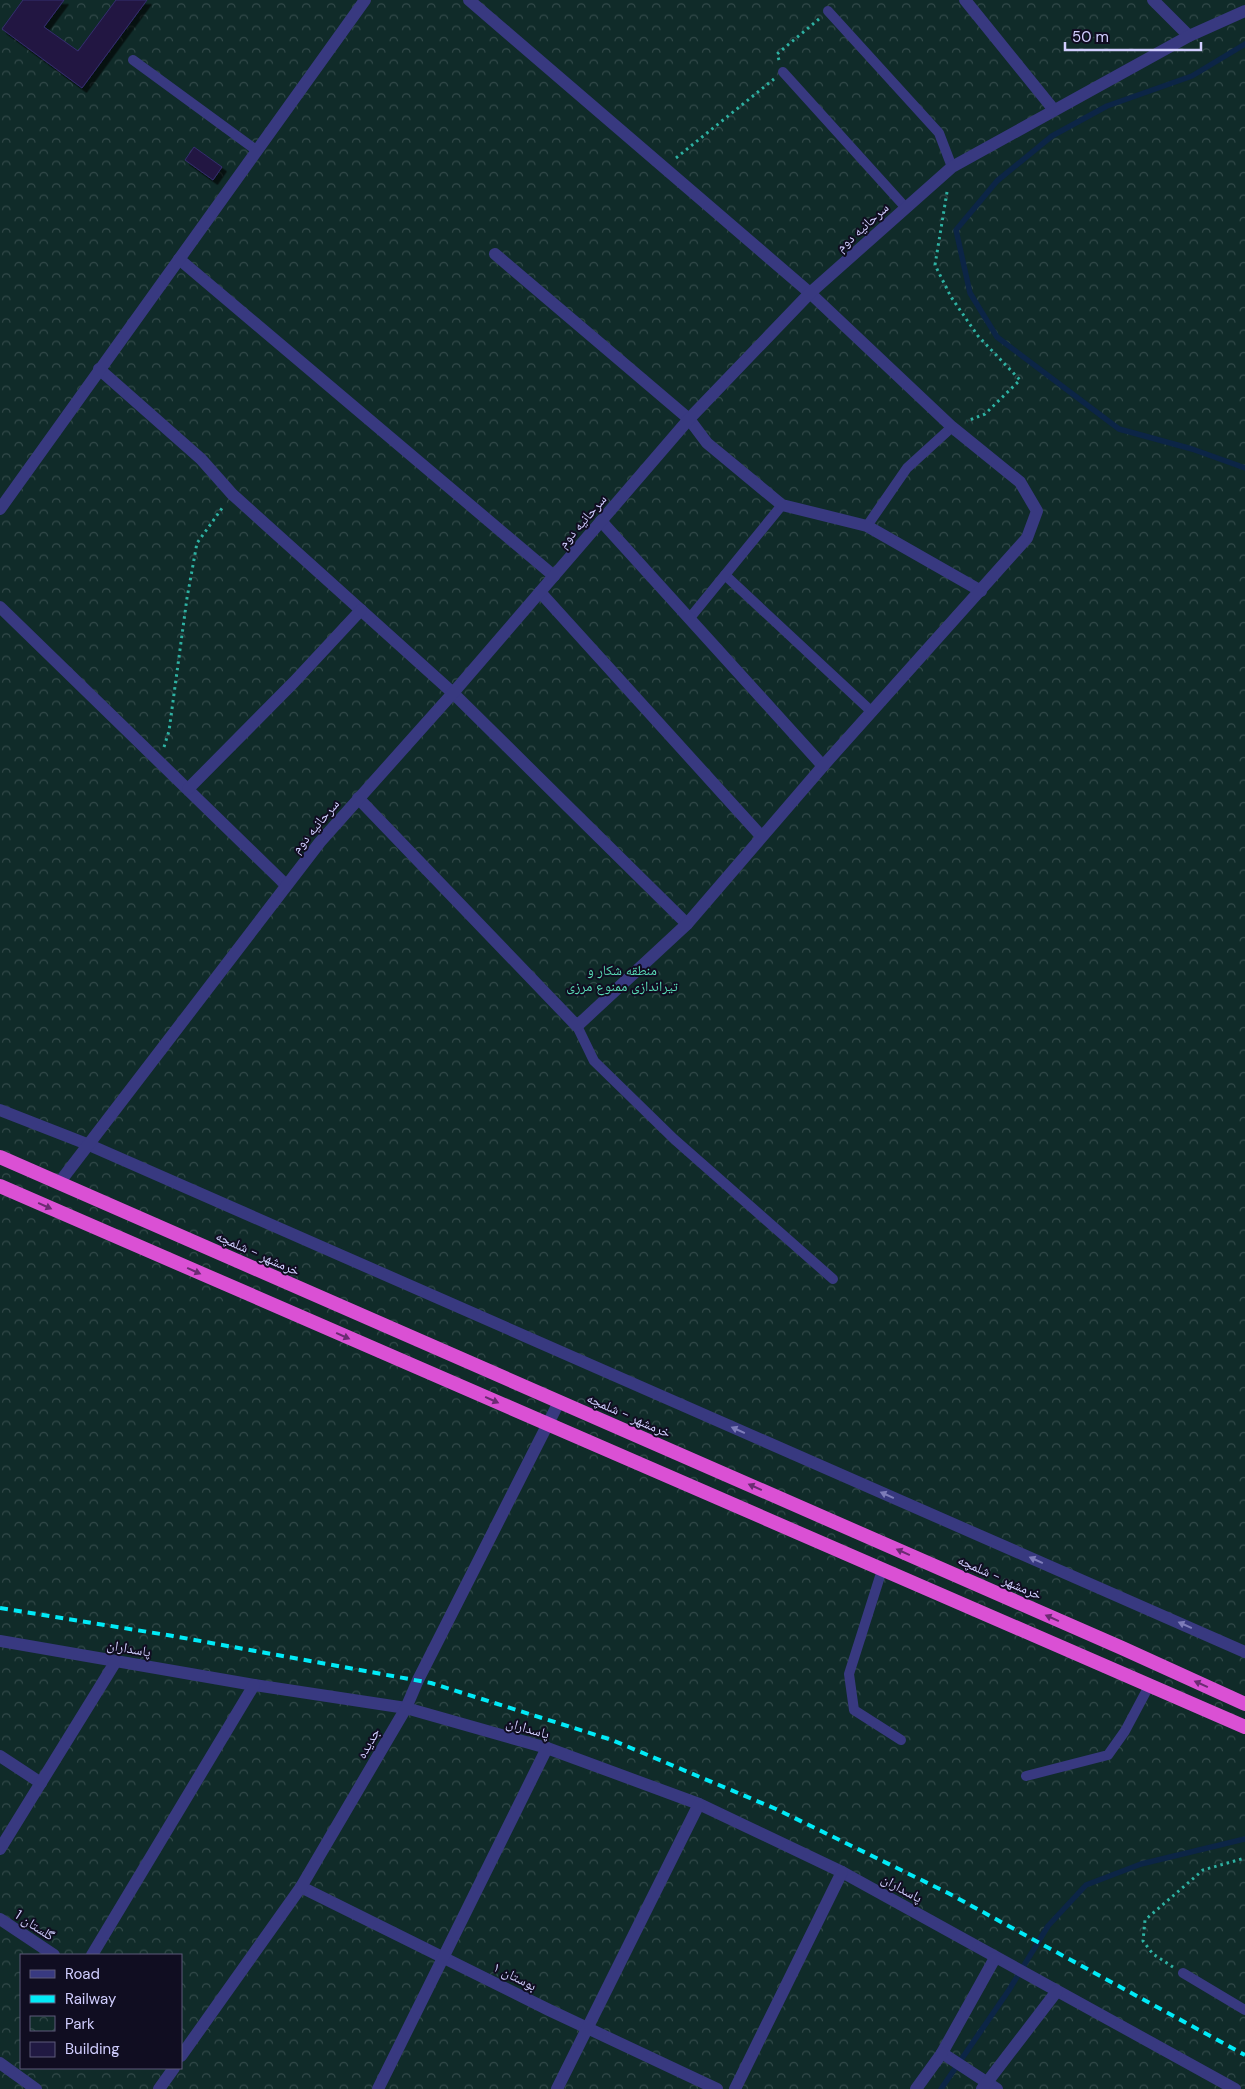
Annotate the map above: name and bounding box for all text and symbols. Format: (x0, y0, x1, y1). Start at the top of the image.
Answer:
scale bar (1065, 20, 1201, 52)
text: 50 m (1072, 27, 1109, 47)
street label: سرحانیه دوم (832, 198, 893, 256)
street label: سرحانیه دوم (554, 490, 611, 552)
street label: سرحانیه دوم (287, 795, 344, 857)
park label: منطقه شکار و تیراندازی ممنوع مرزی (566, 961, 678, 996)
one-way arrow (38, 1202, 52, 1210)
street label: خرمشهر - شلمچه (213, 1226, 303, 1280)
one-way arrow (187, 1267, 201, 1275)
one-way arrow (336, 1332, 350, 1340)
street label: خرمشهر - شلمچه (584, 1388, 674, 1442)
one-way arrow (485, 1397, 499, 1405)
one-way arrow (731, 1426, 745, 1434)
one-way arrow (747, 1483, 762, 1491)
one-way arrow (880, 1491, 894, 1499)
one-way arrow (896, 1548, 910, 1556)
street label: خرمشهر - شلمچه (955, 1550, 1045, 1604)
one-way arrow (1029, 1556, 1043, 1564)
one-way arrow (1045, 1613, 1059, 1621)
one-way arrow (1178, 1620, 1192, 1628)
street label: پاسداران (106, 1635, 153, 1661)
one-way arrow (1194, 1680, 1208, 1688)
street label: پاسداران (504, 1713, 552, 1743)
street label: جدیده (352, 1724, 384, 1762)
street label: پاسداران (878, 1869, 926, 1907)
street label: گلستان 1 (12, 1906, 58, 1944)
legend (20, 1954, 182, 2069)
street label: بوستان ۱ (490, 1957, 540, 1995)
text: Road (65, 1964, 100, 1984)
text: Railway (65, 1989, 117, 2009)
text: Park (65, 2014, 95, 2034)
text: Building (65, 2039, 120, 2059)

